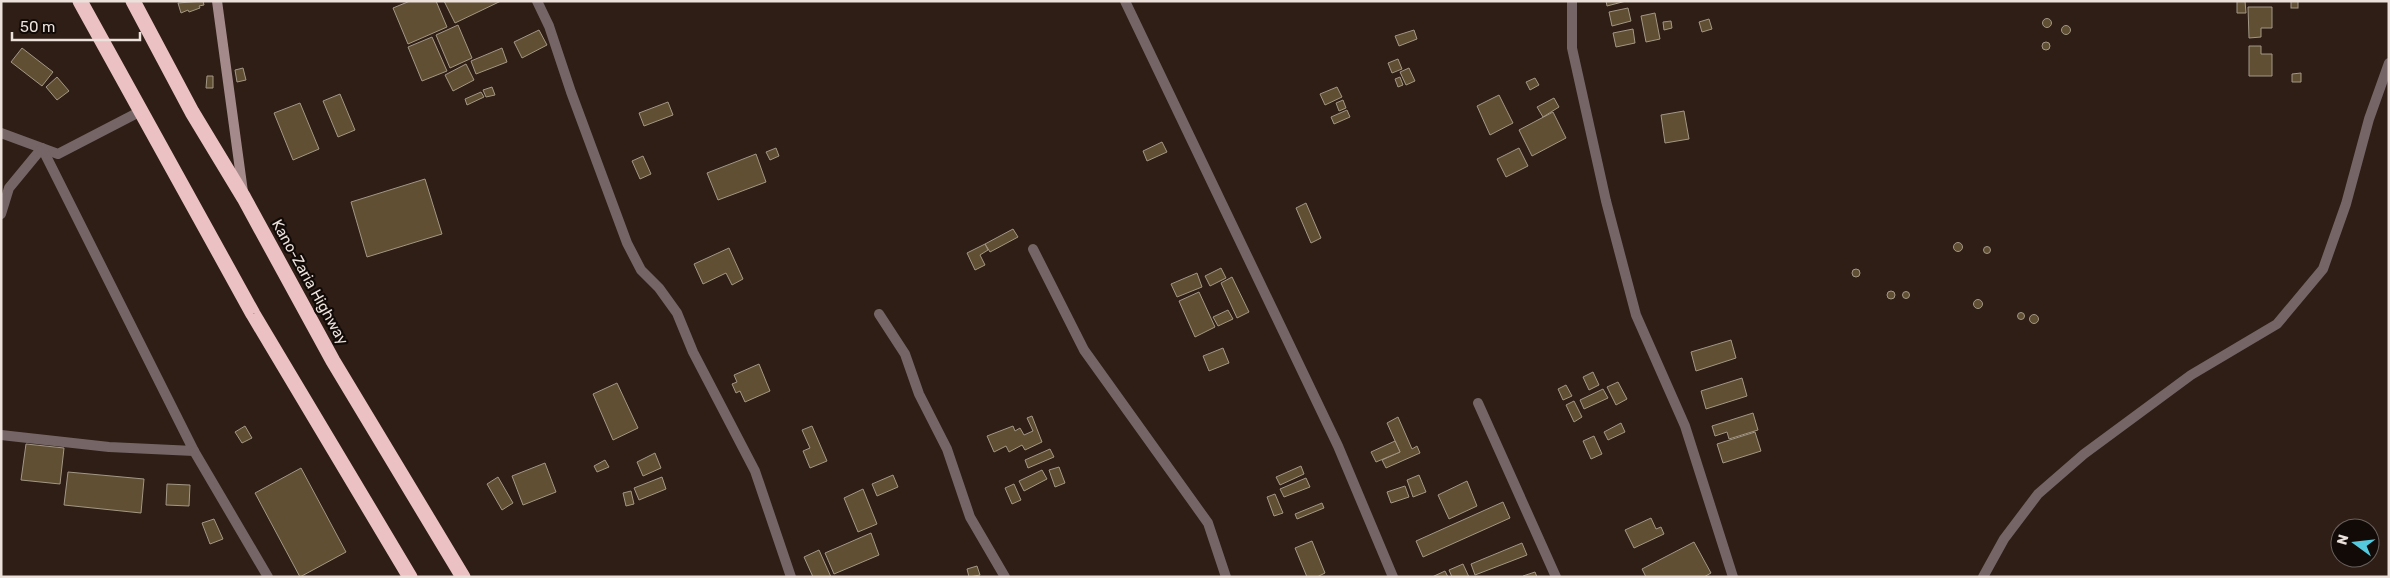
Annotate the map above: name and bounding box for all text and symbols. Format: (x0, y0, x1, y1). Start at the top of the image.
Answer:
scale bar (12, 10, 140, 42)
text: 50 m (20, 18, 55, 36)
street label: Kano-Zaria Highway (268, 216, 352, 348)
north arrow (2330, 518, 2380, 568)
text: N (2333, 533, 2352, 547)

